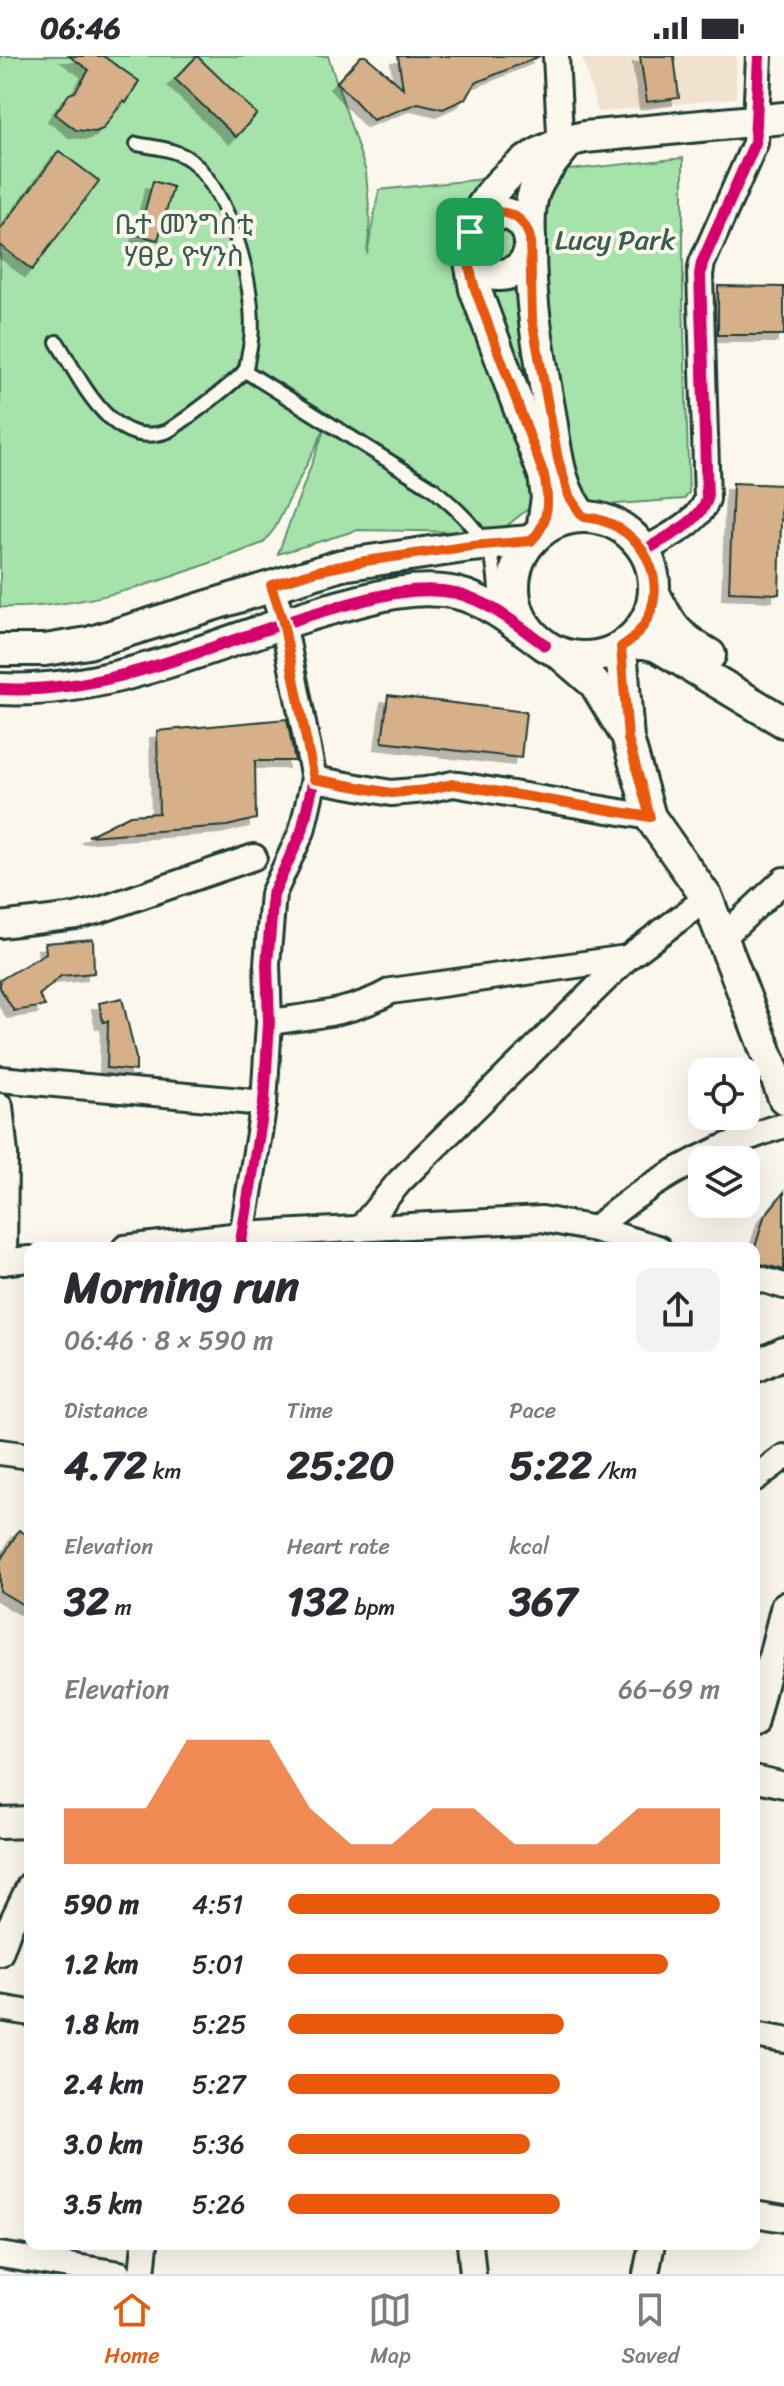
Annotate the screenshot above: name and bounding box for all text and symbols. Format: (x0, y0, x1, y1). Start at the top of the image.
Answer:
text: 06:46 (40, 1, 121, 55)
pin (436, 198, 504, 266)
park label: ቤተ መንግስቲ ሃፀይ ዮሃንስ (114, 200, 254, 281)
icon: arrive (448, 210, 492, 254)
park label: Lucy Park (555, 215, 675, 264)
map controls (688, 1058, 760, 1218)
button: locate (688, 1058, 760, 1130)
button: layers (688, 1146, 760, 1218)
text: Morning run (64, 1248, 299, 1326)
button: share (636, 1268, 720, 1352)
text: 06:46 · 8 × 590 m (64, 1317, 273, 1363)
text: Distance (64, 1391, 148, 1430)
text: Time (287, 1391, 333, 1430)
text: Pace (509, 1391, 556, 1430)
text: 4.72 (64, 1430, 147, 1501)
text: 25:20 (287, 1430, 395, 1501)
text: 5:22 (509, 1430, 592, 1501)
text: km (147, 1452, 181, 1491)
text: /km (592, 1452, 637, 1491)
text: Elevation (64, 1527, 153, 1566)
text: Heart rate (287, 1527, 390, 1566)
text: kcal (509, 1527, 549, 1566)
text: 32 (64, 1566, 109, 1637)
text: 132 (287, 1566, 349, 1637)
text: 367 (509, 1566, 577, 1637)
text: m (109, 1588, 132, 1627)
text: bpm (349, 1588, 395, 1627)
text: Elevation (64, 1666, 169, 1712)
text: 66–69 m (618, 1666, 720, 1712)
text: 590 m (64, 1881, 139, 1927)
text: 4:51 (192, 1881, 243, 1927)
text: 1.2 km (64, 1941, 139, 1987)
text: 5:01 (192, 1941, 243, 1987)
text: 1.8 km (64, 2001, 139, 2047)
text: 5:25 (192, 2001, 247, 2047)
text: 2.4 km (64, 2061, 144, 2107)
text: 5:27 (192, 2061, 246, 2107)
text: 3.0 km (64, 2121, 143, 2167)
text: 5:36 (192, 2121, 245, 2167)
text: 3.5 km (64, 2181, 143, 2227)
text: 5:26 (192, 2181, 246, 2227)
tab: Home (105, 2288, 159, 2375)
tab: Map (368, 2288, 412, 2375)
tab: Saved (621, 2288, 679, 2375)

